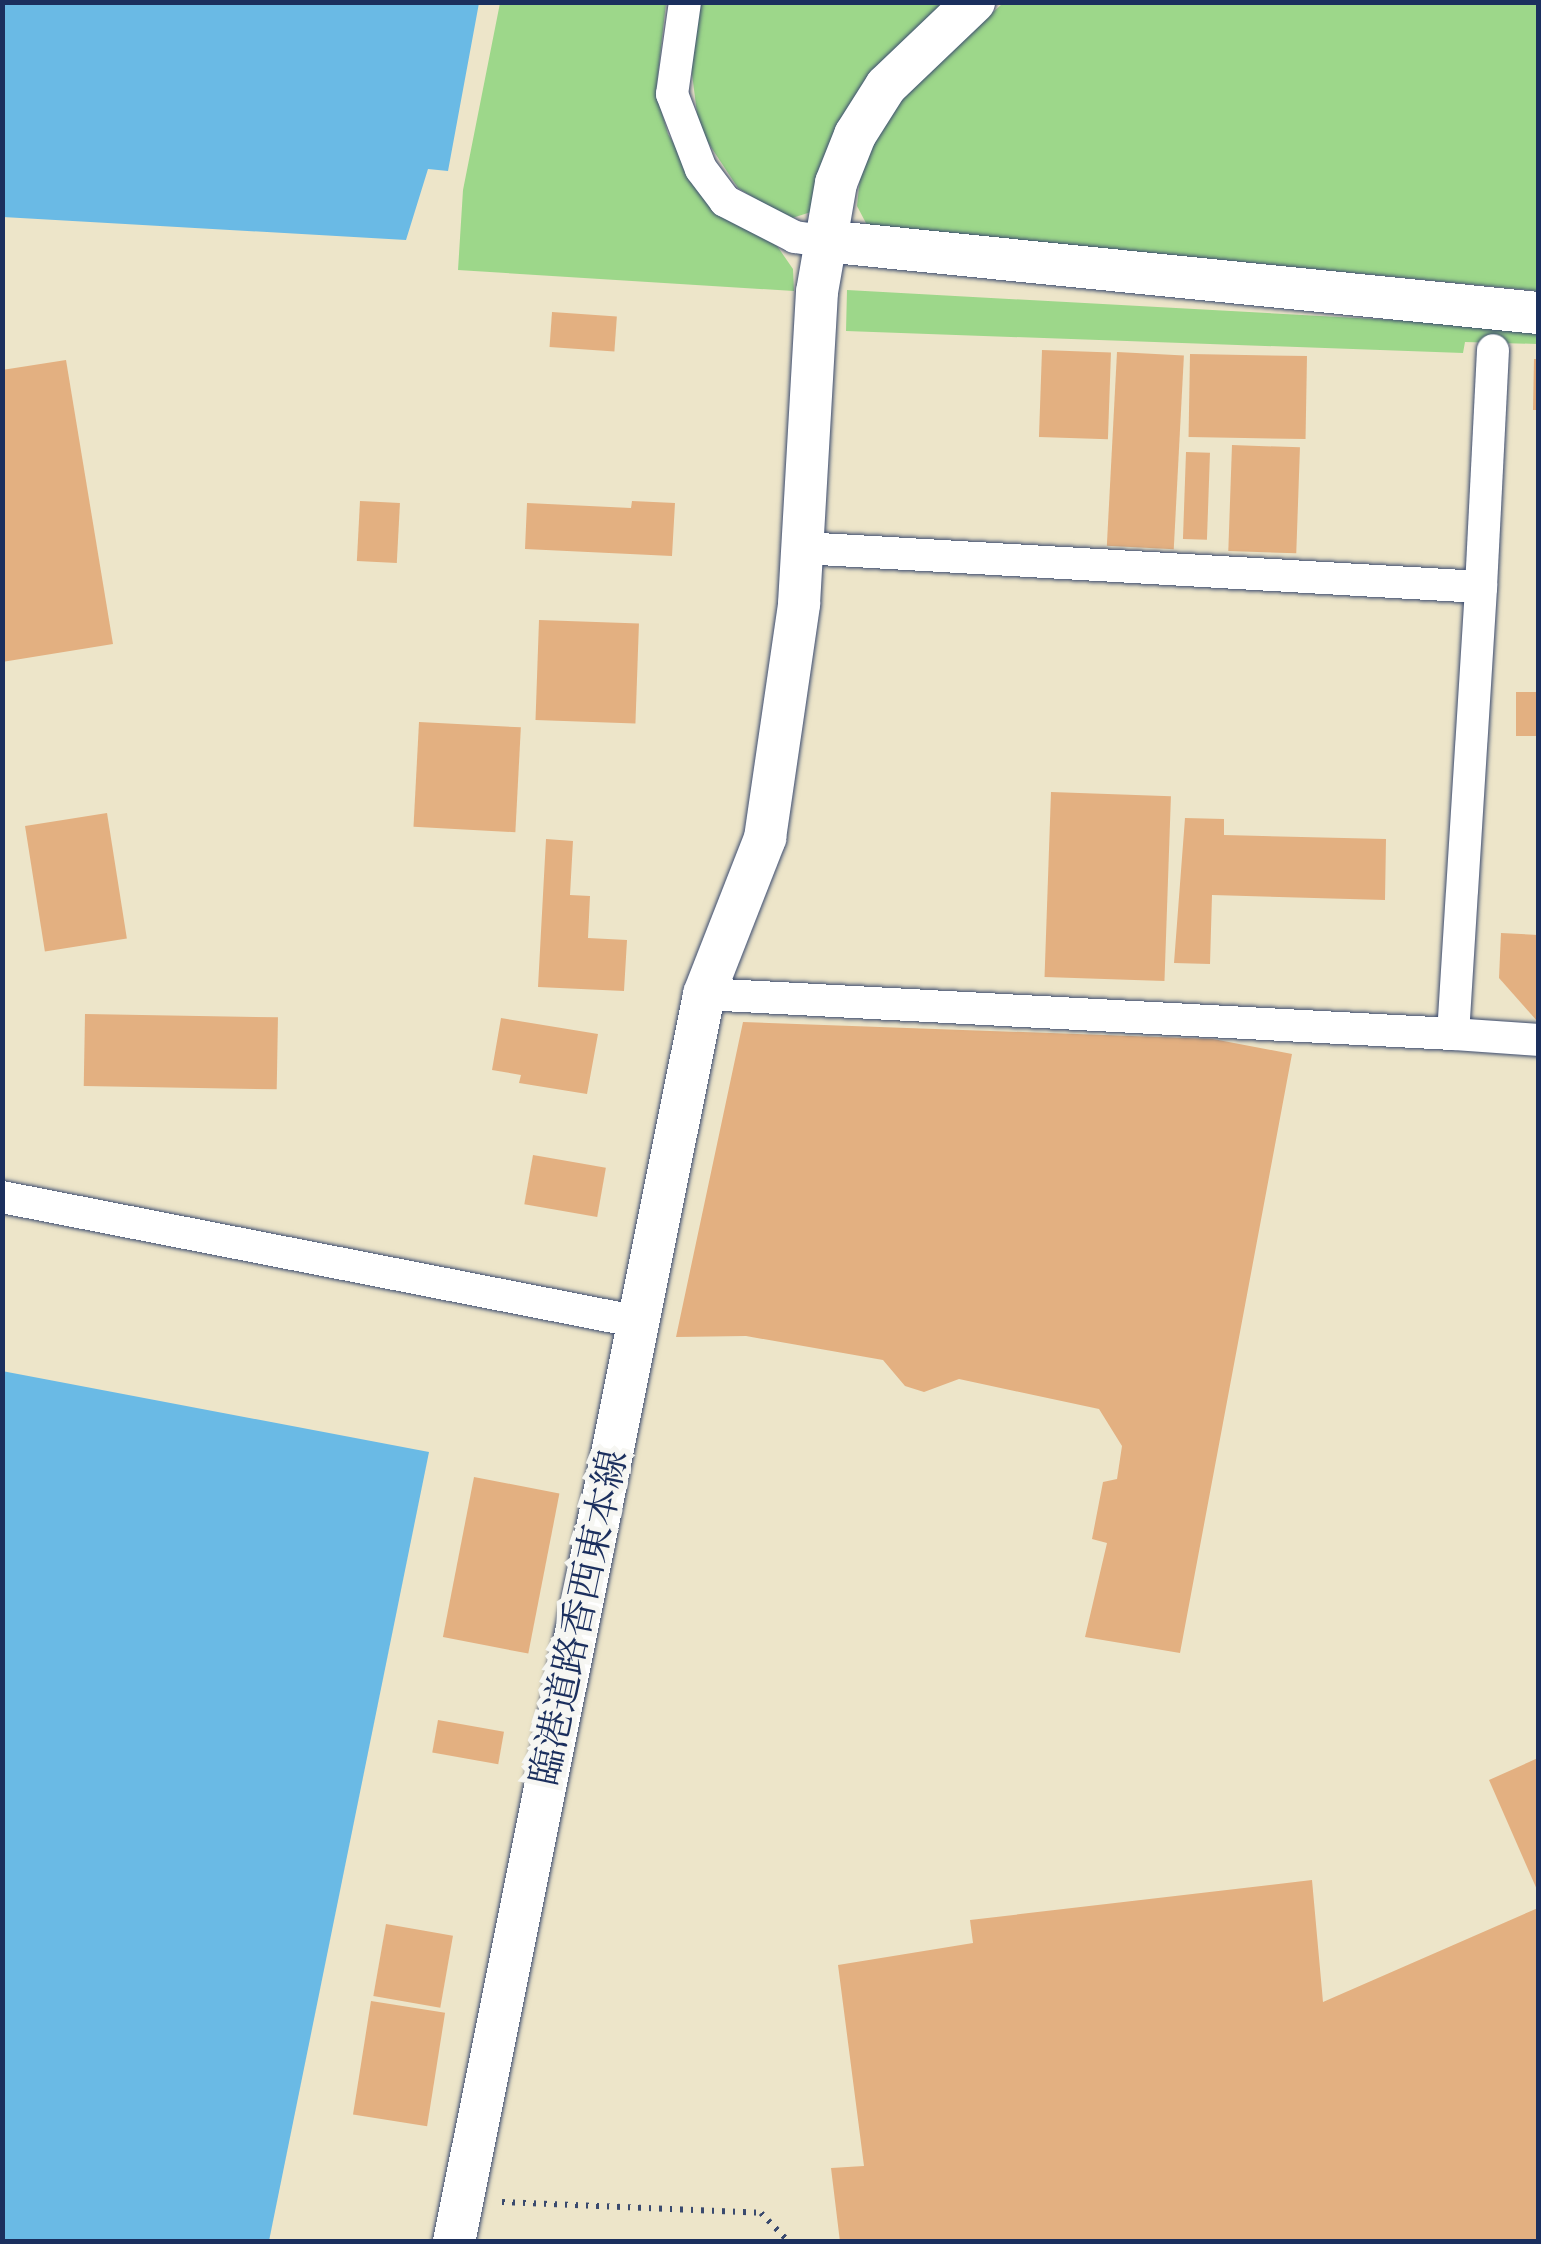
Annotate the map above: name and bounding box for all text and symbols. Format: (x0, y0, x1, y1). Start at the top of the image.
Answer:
street label: 臨港道路香西東本線 (522, 1446, 638, 1790)

